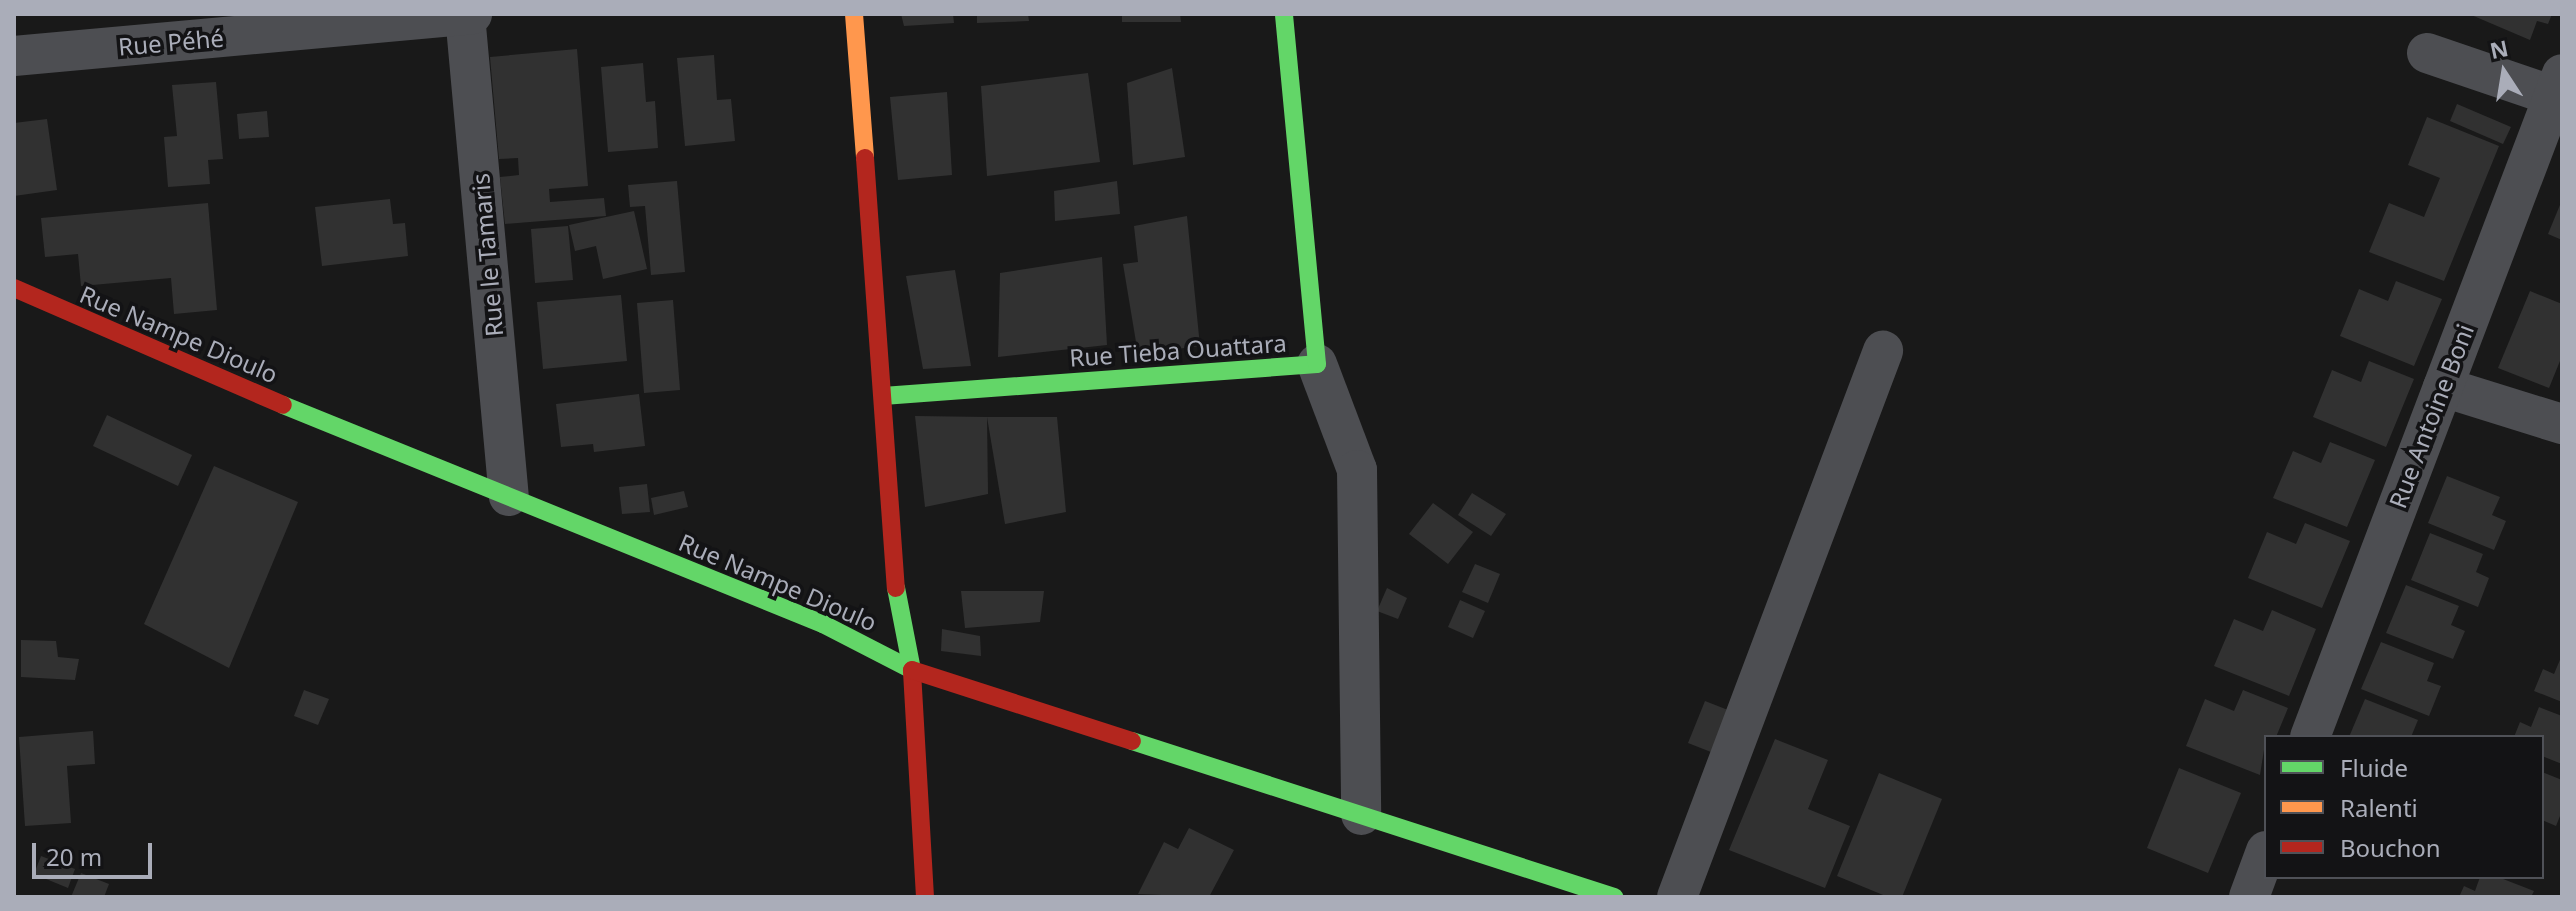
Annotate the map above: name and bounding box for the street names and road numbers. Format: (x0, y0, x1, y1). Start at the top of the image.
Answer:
street label: Rue Péhé (117, 23, 225, 61)
street label: Rue le Tamaris (466, 172, 508, 338)
street label: Rue Nampe Dioulo (76, 279, 282, 389)
street label: Rue Antoine Boni (2383, 320, 2479, 512)
street label: Rue Tieba Ouattara (1068, 328, 1288, 372)
street label: Rue Nampe Dioulo (675, 527, 881, 637)

